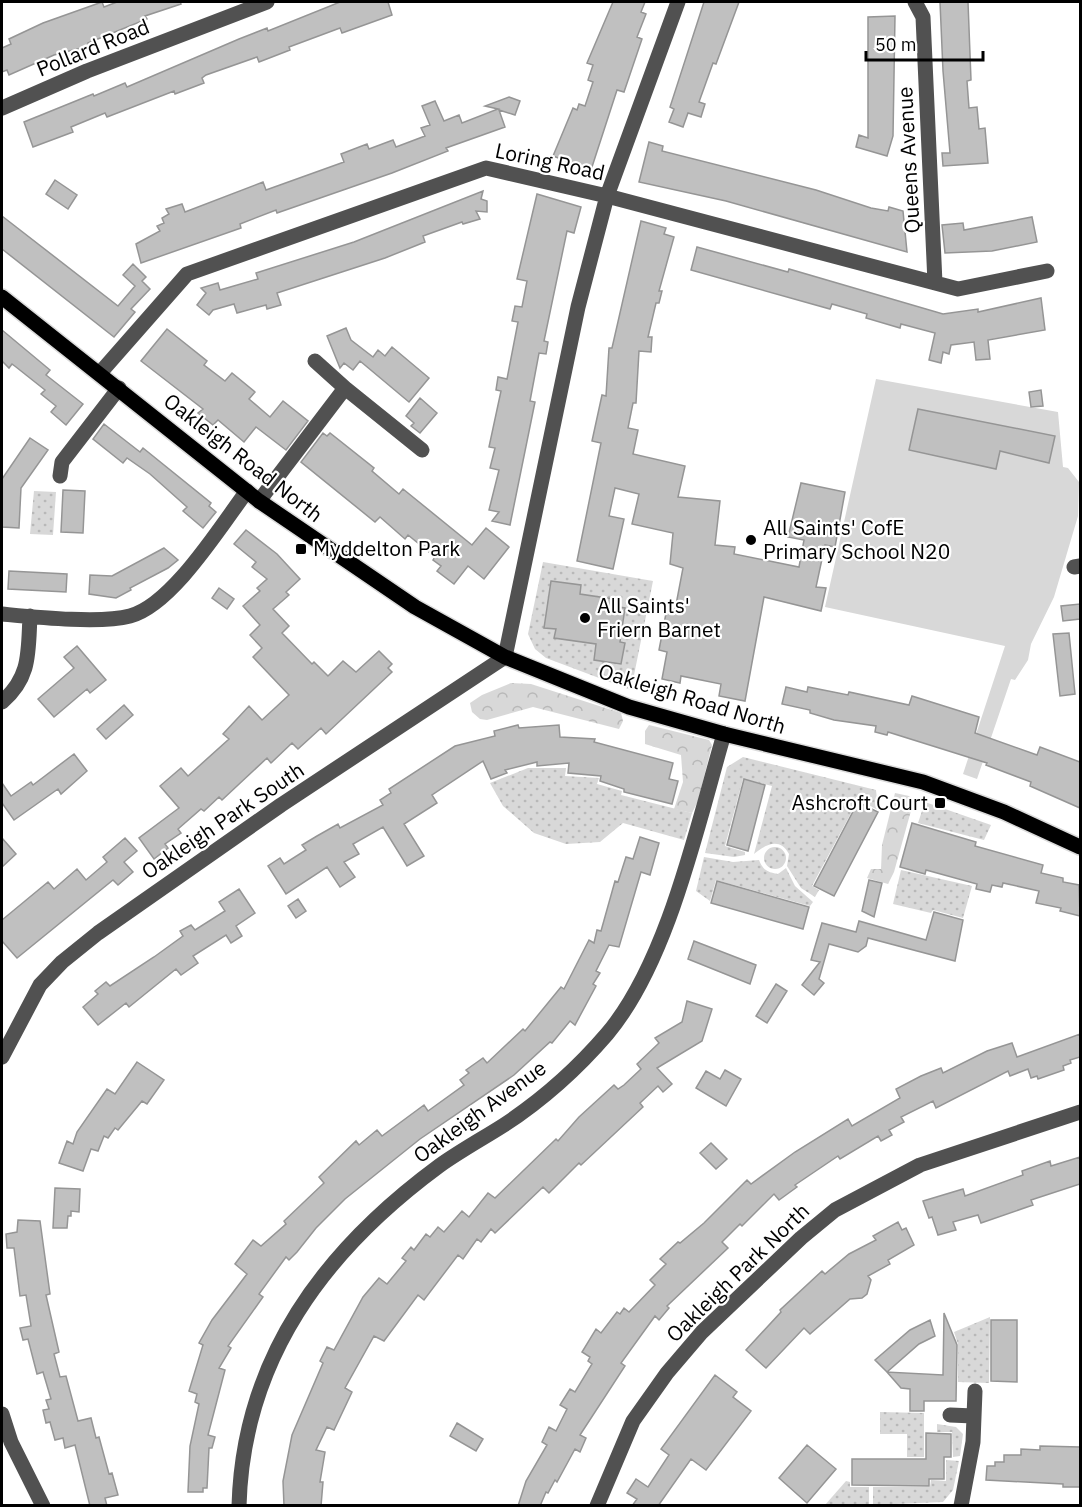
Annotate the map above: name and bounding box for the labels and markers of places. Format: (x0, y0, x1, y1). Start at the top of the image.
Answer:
place label: All Saints' CofE Primary School N20 (763, 513, 950, 565)
marker: All Saints' CofE Primary School N20 (744, 533, 758, 547)
place label: Myddelton Park (313, 534, 460, 562)
marker: Myddelton Park (294, 542, 308, 556)
place label: All Saints' Friern Barnet (597, 591, 721, 643)
marker: All Saints' Friern Barnet (578, 611, 592, 625)
place label: Ashcroft Court (792, 788, 928, 816)
marker: Ashcroft Court (933, 796, 947, 810)

